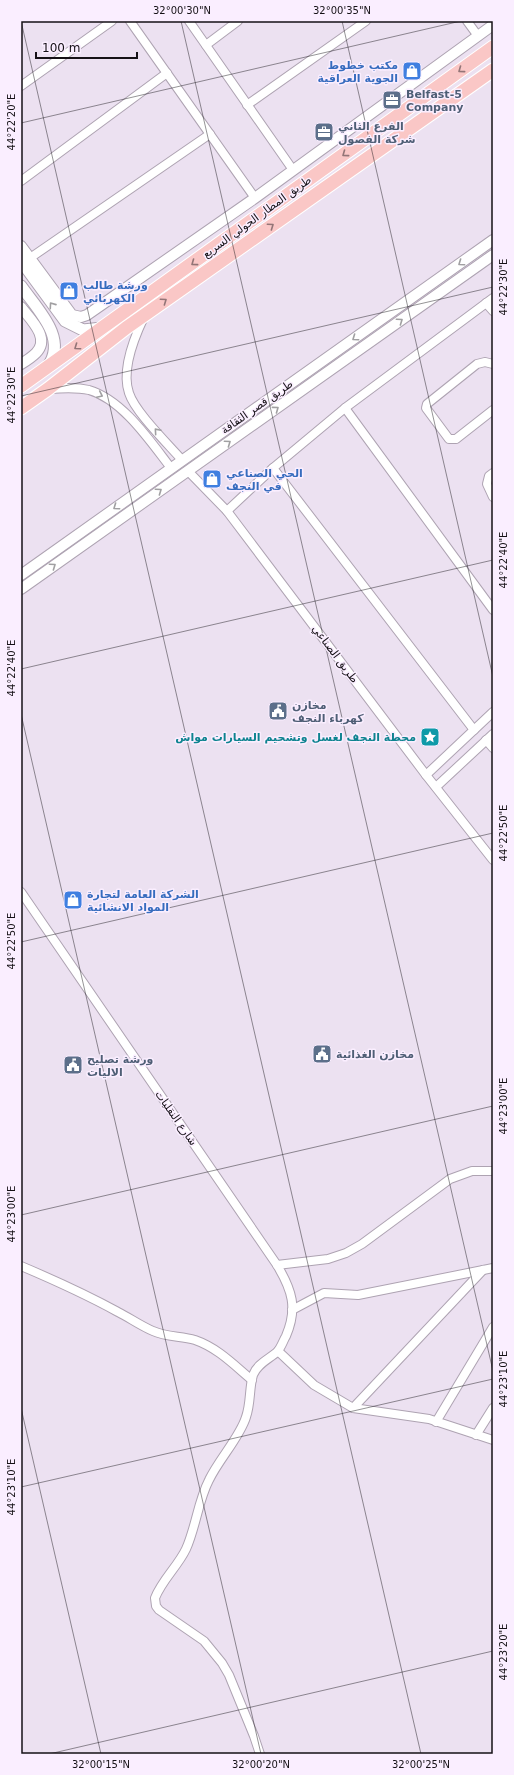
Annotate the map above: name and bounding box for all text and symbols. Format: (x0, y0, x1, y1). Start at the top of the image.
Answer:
text: 32°00'30"N (153, 5, 211, 16)
text: 32°00'35"N (313, 5, 371, 16)
scale bar (36, 34, 137, 60)
text: 100 m (42, 41, 80, 55)
place label: مكتب خطوط الجوية العراقية (318, 59, 398, 85)
shop icon: مكتب خطوط الجوية العراقية (401, 60, 423, 82)
one-way arrow (459, 65, 466, 72)
place label: Belfast-5 Company (406, 88, 463, 114)
office icon: Belfast-5 Company (381, 89, 403, 111)
text: 44°22'20"E (6, 94, 17, 150)
place label: الفرع الثاني شركة الفصول (338, 120, 416, 146)
office icon: الفرع الثاني شركة الفصول (313, 121, 335, 143)
one-way arrow (342, 149, 349, 156)
street label: طريق المطار الحولي السريع (200, 173, 315, 262)
one-way arrow (266, 224, 273, 231)
one-way arrow (191, 258, 198, 266)
one-way arrow (458, 258, 465, 266)
text: 44°22'30"E (498, 259, 509, 315)
place label: ورشة طالب الكهربائي (83, 279, 148, 305)
shop icon: ورشة طالب الكهربائي (58, 280, 80, 302)
one-way arrow (160, 299, 167, 306)
one-way arrow (49, 302, 57, 309)
one-way arrow (395, 319, 402, 326)
one-way arrow (352, 333, 359, 341)
one-way arrow (74, 342, 81, 350)
text: 44°22'30"E (6, 367, 17, 423)
street label: طريق قصر الثقافة (219, 377, 296, 437)
one-way arrow (96, 390, 104, 398)
one-way arrow (272, 407, 279, 414)
one-way arrow (154, 428, 161, 435)
one-way arrow (224, 440, 231, 448)
place label: الحي الصناعي في النجف (226, 467, 303, 493)
shop icon: الحي الصناعي في النجف (201, 468, 223, 490)
one-way arrow (155, 488, 162, 496)
one-way arrow (114, 502, 121, 509)
text: 44°22'40"E (498, 532, 509, 588)
one-way arrow (49, 563, 56, 571)
street label: طريق الصناعي (308, 623, 361, 686)
text: 44°22'40"E (6, 640, 17, 696)
place label: مخازن كهرباء النجف (292, 699, 364, 725)
public building icon: مخازن كهرباء النجف (267, 700, 289, 722)
place icon: محطة النجف لغسل وتشحيم السيارات مواش (419, 726, 441, 748)
place label: محطة النجف لغسل وتشحيم السيارات مواش (175, 731, 416, 744)
text: 44°22'50"E (498, 805, 509, 861)
place label: الشركة العامة لتجارة المواد الانشائية (87, 888, 199, 914)
shop icon: الشركة العامة لتجارة المواد الانشائية (62, 889, 84, 911)
text: 44°22'50"E (6, 913, 17, 969)
public building icon: مخازن الغذائية (311, 1043, 333, 1065)
place label: مخازن الغذائية (336, 1048, 414, 1061)
place label: ورشة تصليح الاليات (87, 1053, 154, 1079)
public building icon: ورشة تصليح الاليات (62, 1054, 84, 1076)
text: 44°23'00"E (498, 1078, 509, 1134)
street label: شارع النقليات (152, 1088, 200, 1148)
text: 44°23'00"E (6, 1186, 17, 1242)
text: 44°23'10"E (498, 1351, 509, 1407)
text: 44°23'10"E (6, 1459, 17, 1515)
text: 44°23'20"E (498, 1624, 509, 1680)
text: 32°00'15"N (72, 1759, 130, 1770)
text: 32°00'20"N (232, 1759, 290, 1770)
text: 32°00'25"N (392, 1759, 450, 1770)

